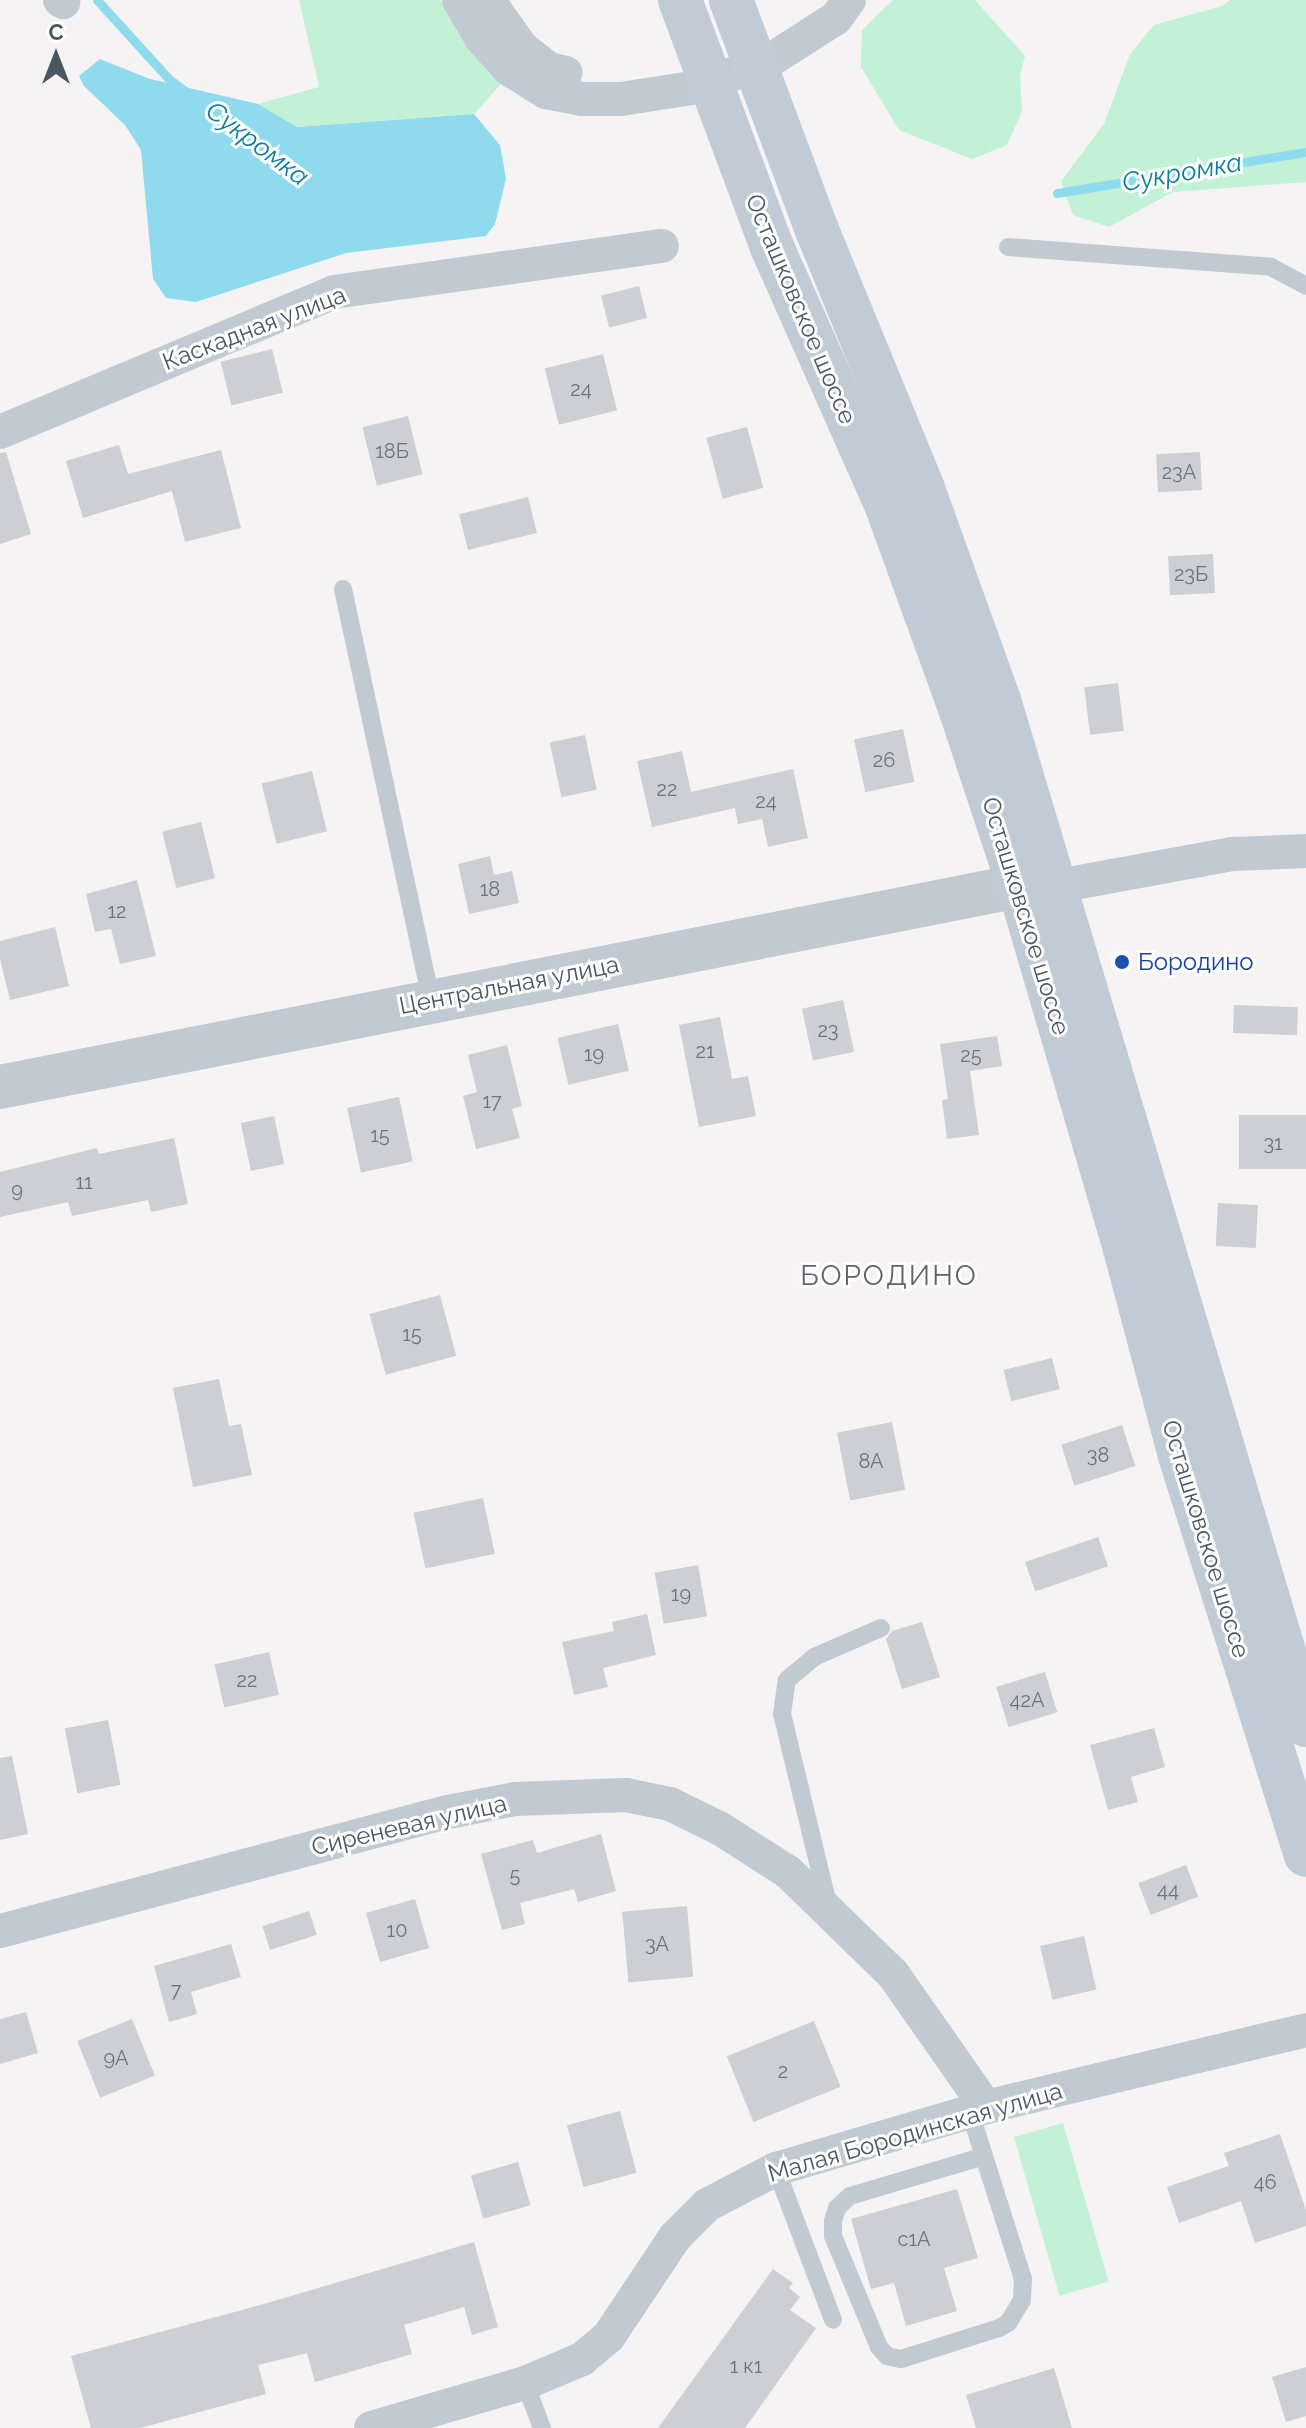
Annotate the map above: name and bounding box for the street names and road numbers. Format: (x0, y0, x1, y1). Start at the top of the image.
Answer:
street label: Осташковское шоссе (740, 190, 862, 428)
street label: Каскадная улица (158, 280, 350, 376)
street label: Осташковское шоссе (976, 794, 1076, 1038)
street label: Центральная улица (396, 950, 622, 1020)
street label: Осташковское шоссе (1156, 1417, 1256, 1661)
street label: Сиреневая улица (308, 1788, 510, 1862)
street label: Малая Бородинская улица (764, 2076, 1066, 2188)

